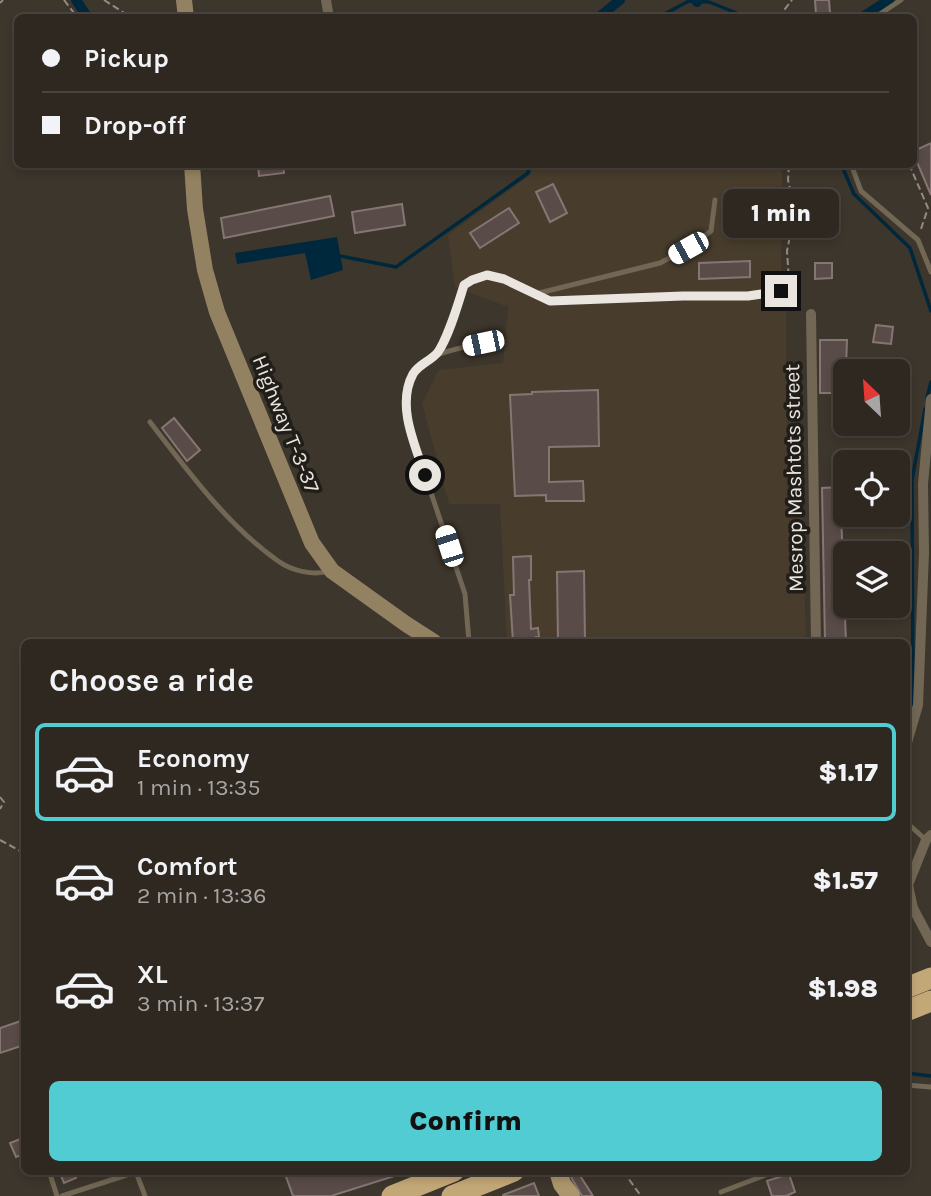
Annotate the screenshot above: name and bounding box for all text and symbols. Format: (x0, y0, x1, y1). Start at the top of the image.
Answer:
text: Pickup (84, 43, 169, 74)
text: Drop-off (84, 110, 186, 141)
callout: 1 min (723, 190, 839, 238)
text: 1 min (751, 200, 811, 227)
car (665, 229, 712, 267)
route end (765, 275, 797, 307)
car (461, 328, 506, 358)
street label: Highway T-3-37 (247, 352, 325, 496)
north arrow (833, 359, 910, 436)
map controls (833, 359, 910, 618)
street label: Mesrop Mashtots street (780, 364, 808, 592)
button: locate (833, 450, 910, 527)
route start (409, 459, 441, 491)
car (433, 523, 466, 569)
button: layers (833, 541, 910, 618)
text: Choose a ride (49, 662, 254, 699)
icon: car (53, 741, 116, 804)
text: Economy (137, 743, 249, 774)
text: $1.17 (818, 757, 878, 788)
text: 1 min · 13:35 (137, 774, 260, 801)
icon: car (53, 849, 116, 912)
text: Comfort (137, 851, 238, 882)
text: $1.57 (813, 865, 878, 896)
text: 2 min · 13:36 (137, 882, 266, 909)
icon: car (53, 957, 116, 1020)
text: XL (137, 959, 168, 990)
text: $1.98 (808, 973, 878, 1004)
text: 3 min · 13:37 (137, 990, 264, 1017)
button: Confirm (49, 1081, 882, 1161)

